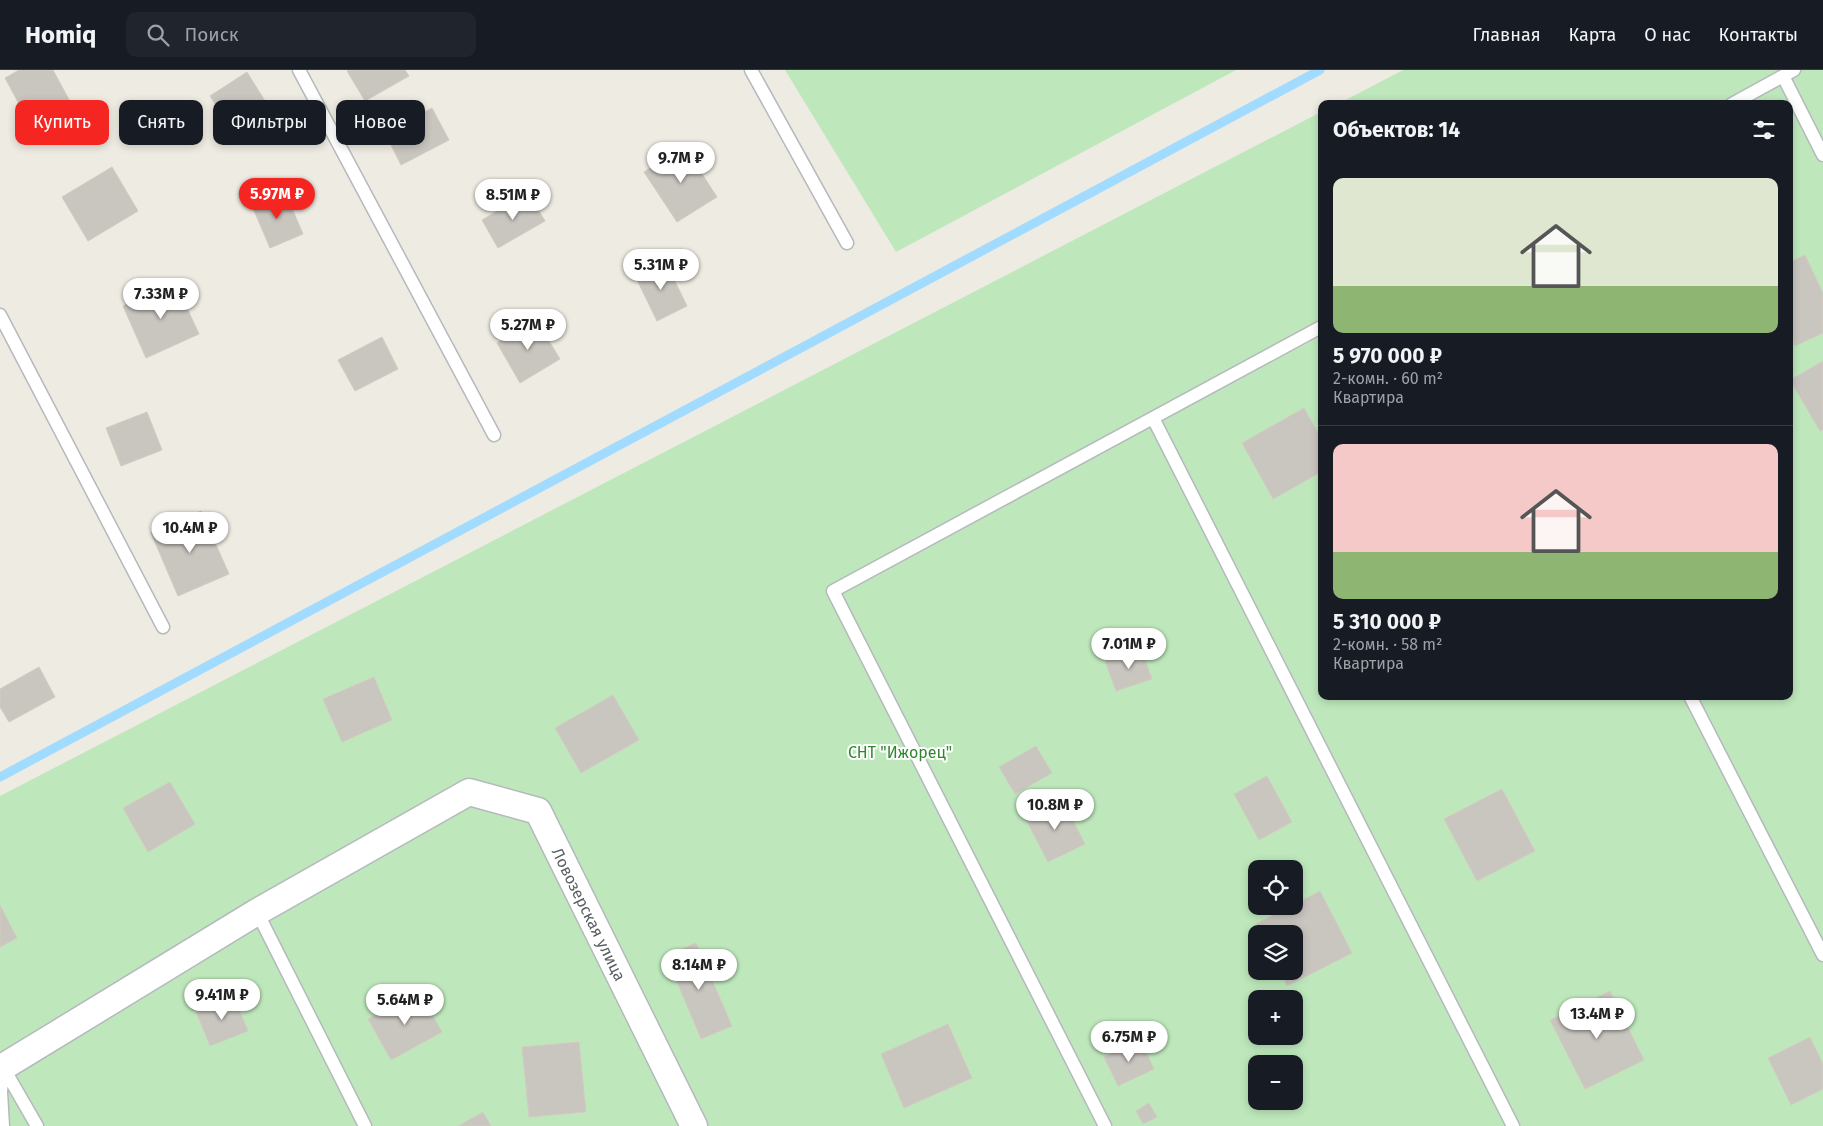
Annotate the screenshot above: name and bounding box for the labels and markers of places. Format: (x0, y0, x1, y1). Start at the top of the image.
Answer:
pin: 9.7M ₽ (640, 142, 722, 184)
pin: 5.97M ₽ (231, 178, 323, 220)
pin: 8.51M ₽ (467, 178, 559, 221)
pin: 5.31M ₽ (615, 248, 707, 291)
pin: 7.33M ₽ (115, 278, 207, 320)
pin: 5.27M ₽ (482, 308, 574, 351)
pin: 10.4M ₽ (144, 512, 236, 554)
pin: 7.01M ₽ (1083, 628, 1175, 670)
pin: 10.8M ₽ (1009, 788, 1101, 831)
pin: 8.14M ₽ (653, 948, 745, 991)
pin: 9.41M ₽ (176, 978, 268, 1021)
pin: 5.64M ₽ (359, 984, 451, 1026)
pin: 13.4M ₽ (1551, 998, 1643, 1040)
pin: 6.75M ₽ (1083, 1020, 1175, 1063)

